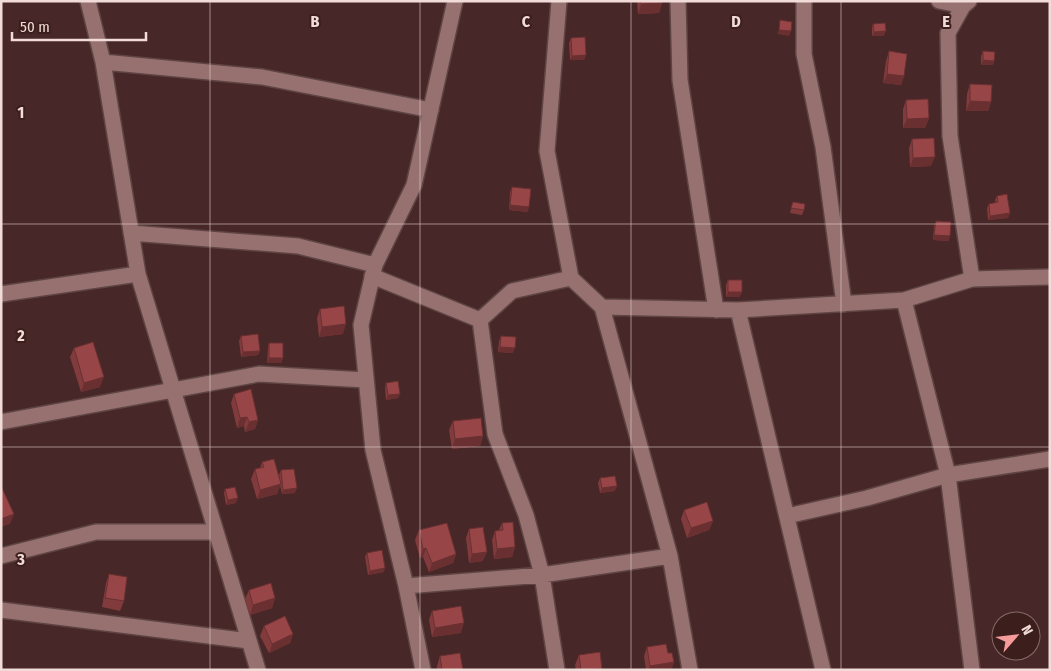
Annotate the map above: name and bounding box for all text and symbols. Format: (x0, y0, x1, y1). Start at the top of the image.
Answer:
scale bar (12, 10, 146, 42)
text: B (311, 12, 320, 31)
text: C (522, 12, 531, 31)
text: D (731, 12, 741, 31)
text: E (942, 12, 950, 31)
text: 50 m (20, 18, 50, 36)
text: 1 (18, 103, 24, 122)
text: 2 (16, 326, 25, 345)
text: 3 (16, 550, 25, 569)
north arrow (991, 611, 1041, 661)
text: N (1018, 622, 1037, 638)

